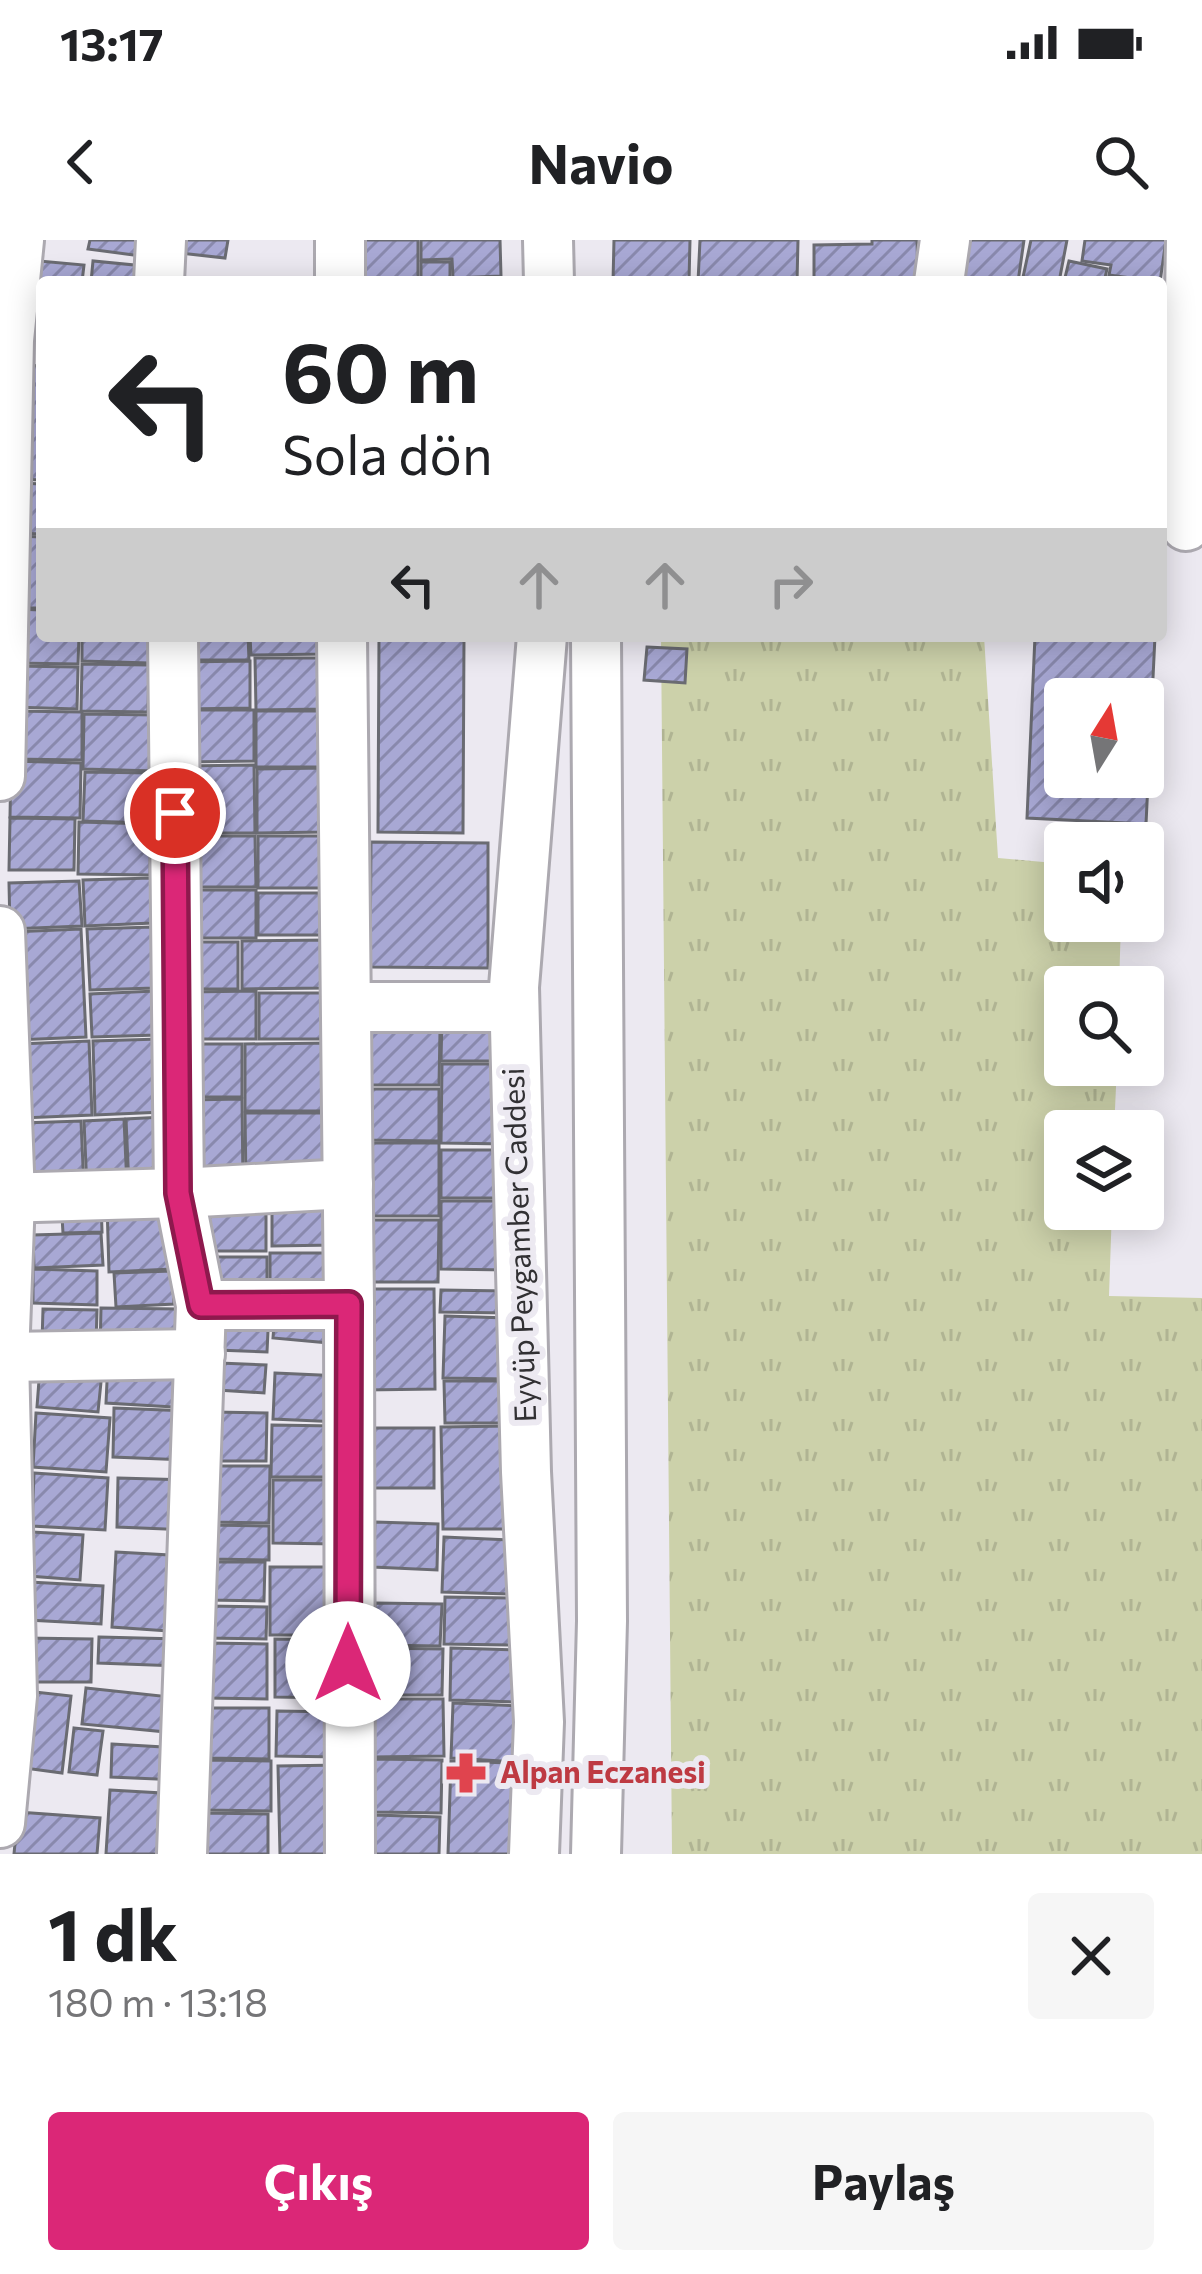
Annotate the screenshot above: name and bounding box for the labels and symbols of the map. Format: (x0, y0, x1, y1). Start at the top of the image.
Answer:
north arrow (1044, 678, 1164, 798)
pin (124, 762, 226, 864)
street label: Eyyüp Peygamber Caddesi (493, 1067, 542, 1423)
position arrow (285, 1601, 411, 1727)
pharmacy icon: Alpan Eczanesi (443, 1750, 489, 1796)
place label: Alpan Eczanesi (500, 1752, 706, 1789)

